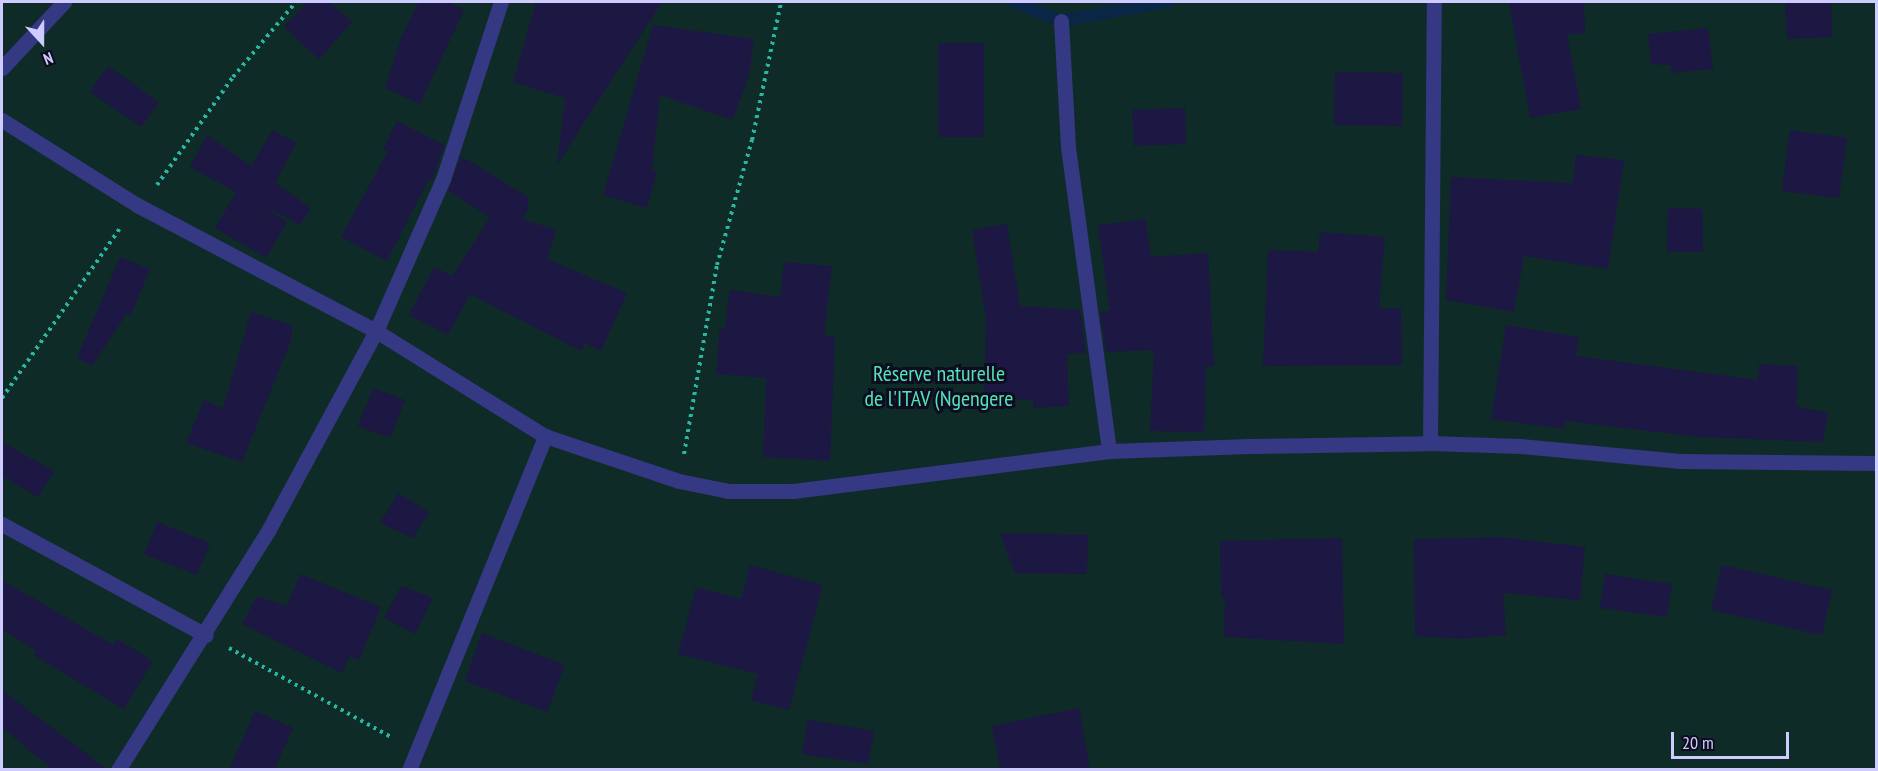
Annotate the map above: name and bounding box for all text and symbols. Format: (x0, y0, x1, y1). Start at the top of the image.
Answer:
north arrow (12, 12, 72, 72)
text: N (41, 48, 56, 70)
park label: Réserve naturelle de l'ITAV (Ngengere (864, 360, 1014, 412)
scale bar (1674, 720, 1792, 758)
text: 20 m (1682, 731, 1714, 754)

